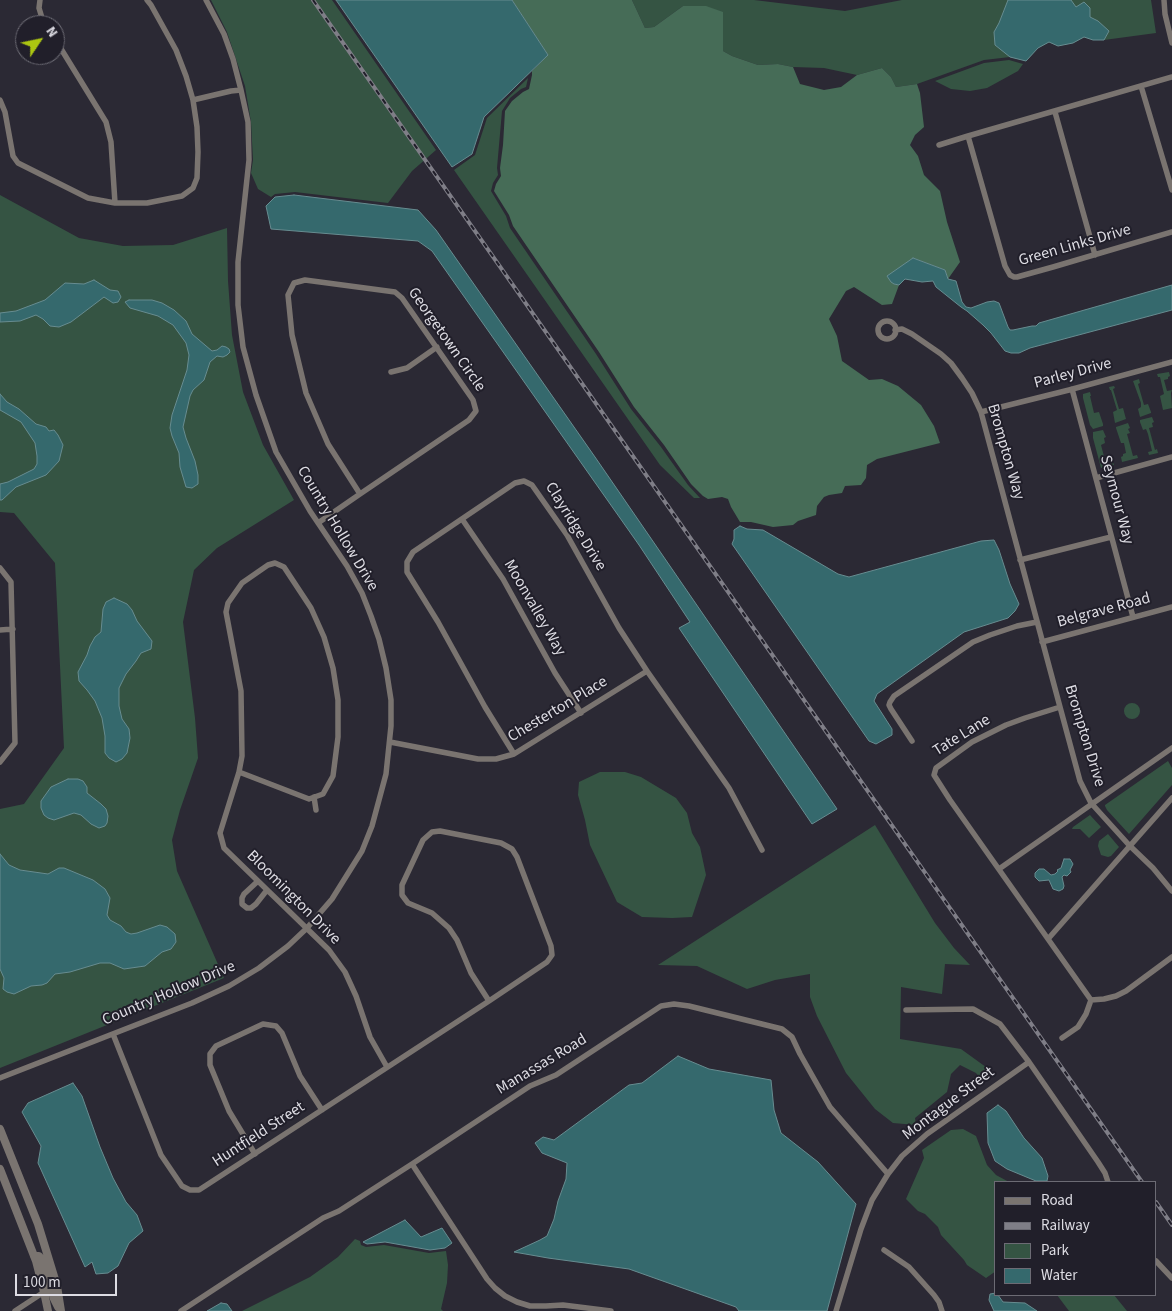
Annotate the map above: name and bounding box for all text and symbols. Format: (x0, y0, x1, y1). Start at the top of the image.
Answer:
north arrow (15, 15, 65, 65)
text: N (41, 23, 63, 42)
street label: Green Links Drive (1017, 221, 1133, 271)
street label: Georgetown Circle (403, 284, 489, 396)
street label: Parley Drive (1032, 354, 1114, 394)
street label: Brompton Way (982, 402, 1028, 502)
street label: Seymour Way (1095, 453, 1137, 547)
street label: Country Hollow Drive (292, 463, 382, 595)
street label: Clayridge Drive (540, 479, 610, 575)
street label: Moonvalley Way (499, 557, 569, 659)
street label: Belgrave Road (1055, 589, 1153, 633)
street label: Chesterton Place (505, 673, 611, 747)
street label: Brompton Drive (1059, 683, 1109, 789)
street label: Tate Lane (930, 711, 994, 761)
street label: Bloomington Drive (242, 847, 344, 949)
street label: Country Hollow Drive (100, 957, 238, 1031)
street label: Manassas Road (493, 1030, 591, 1100)
street label: Montague Street (899, 1063, 999, 1145)
street label: Huntfield Street (209, 1098, 309, 1172)
legend (994, 1181, 1157, 1296)
text: Road (1041, 1190, 1073, 1211)
text: Railway (1041, 1215, 1090, 1236)
text: Park (1041, 1240, 1069, 1261)
scale bar (18, 1264, 120, 1296)
text: Water (1041, 1265, 1077, 1286)
text: 100 m (23, 1272, 61, 1293)

